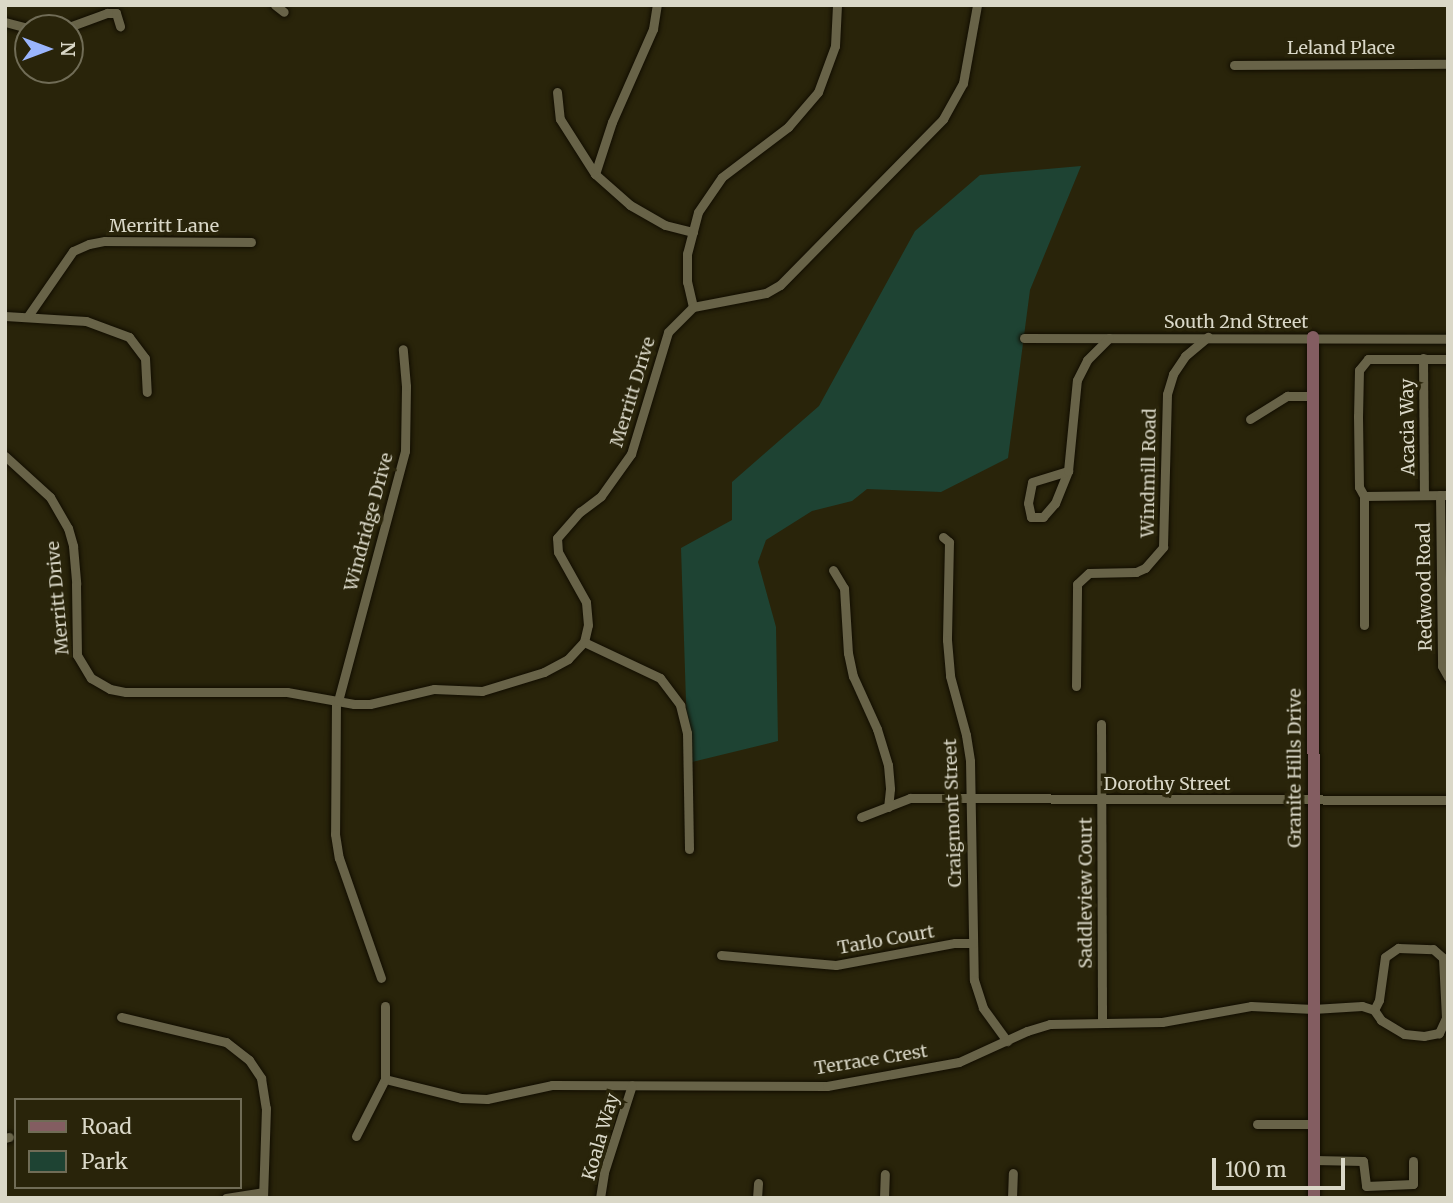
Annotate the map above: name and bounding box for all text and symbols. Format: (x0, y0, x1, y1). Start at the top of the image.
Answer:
north arrow (14, 14, 84, 84)
street label: Leland Place (1287, 37, 1395, 59)
text: N (56, 41, 80, 57)
street label: Merritt Lane (109, 215, 219, 237)
street label: South 2nd Street (1164, 311, 1308, 333)
street label: Merritt Drive (606, 334, 660, 450)
street label: Acacia Way (1396, 378, 1420, 476)
street label: Windmill Road (1137, 408, 1161, 538)
street label: Windridge Drive (340, 450, 398, 594)
street label: Redwood Road (1413, 522, 1437, 652)
street label: Merritt Drive (42, 540, 74, 656)
street label: Granite Hills Drive (1284, 688, 1306, 848)
street label: Craigmont Street (940, 738, 966, 888)
street label: Dorothy Street (1104, 773, 1230, 795)
street label: Saddleview Court (1075, 817, 1097, 969)
street label: Tarlo Court (836, 921, 936, 959)
street label: Terrace Crest (813, 1040, 929, 1080)
street label: Koala Way (578, 1091, 624, 1183)
legend (14, 1098, 242, 1189)
text: Road (81, 1113, 132, 1140)
scale bar (1215, 1144, 1348, 1188)
text: Park (81, 1148, 128, 1175)
text: 100 m (1225, 1156, 1287, 1183)

